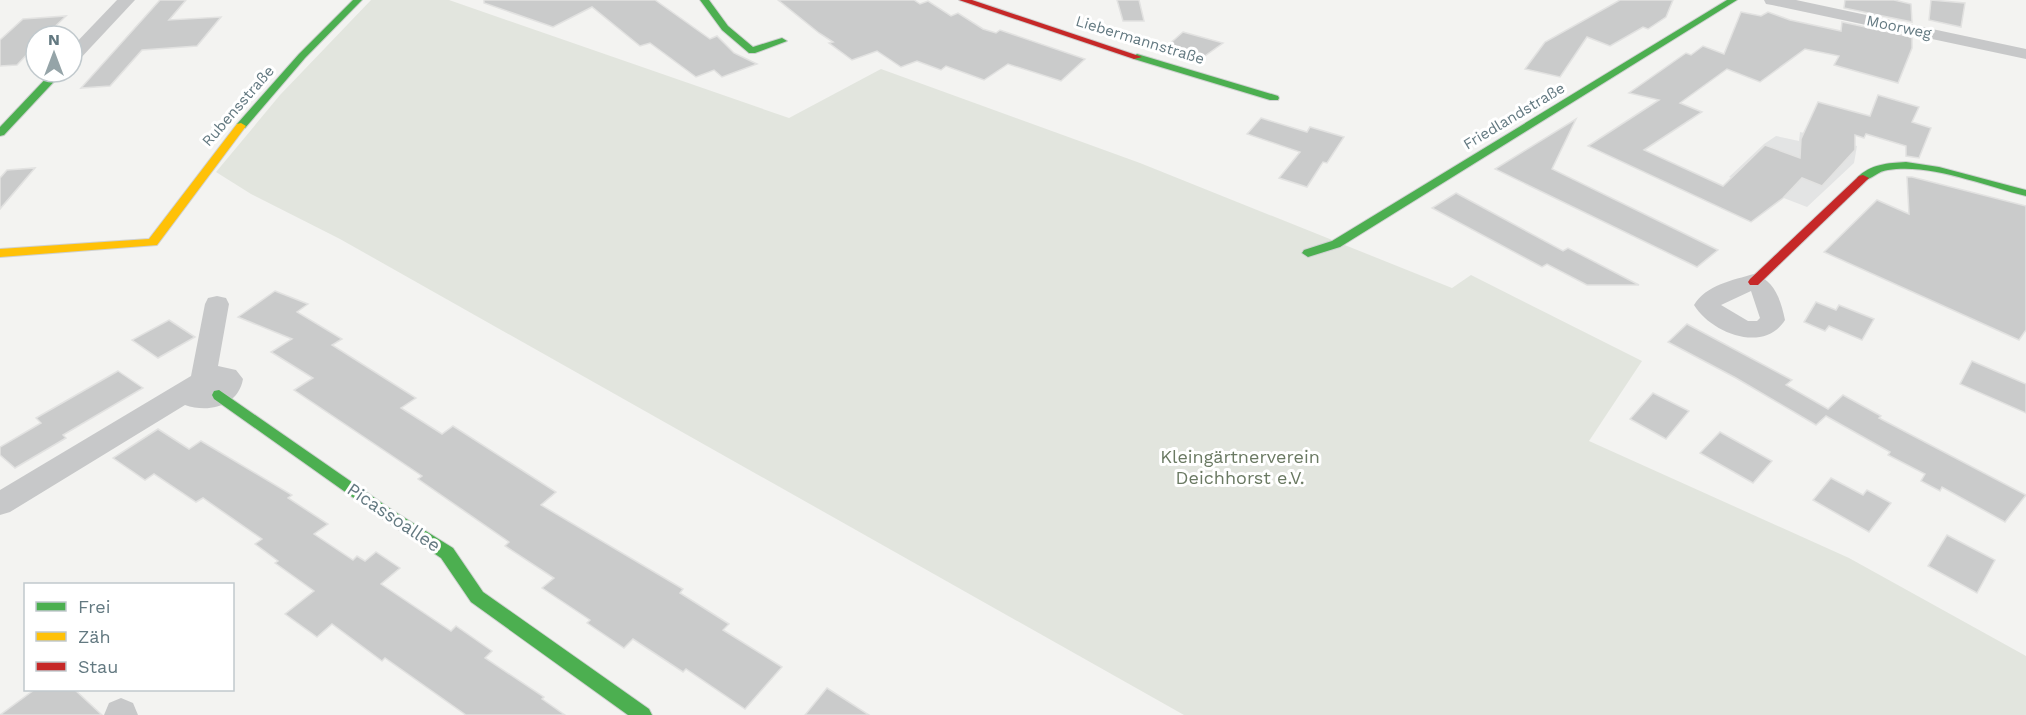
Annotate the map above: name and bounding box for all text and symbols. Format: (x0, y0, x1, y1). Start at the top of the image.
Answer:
street label: Moorweg (1865, 11, 1933, 43)
street label: Liebermannstraße (1073, 12, 1207, 68)
north arrow (24, 24, 84, 84)
text: N (48, 30, 60, 49)
street label: Rubensstraße (198, 62, 278, 150)
street label: Friedlandstraße (1460, 79, 1568, 153)
park label: Kleingärtnerverein Deichhorst e.V. (1160, 446, 1320, 488)
street label: Picassoallee (343, 478, 445, 556)
legend (24, 583, 234, 691)
text: Frei (78, 596, 110, 617)
text: Zäh (78, 626, 111, 647)
text: Stau (78, 656, 118, 677)

